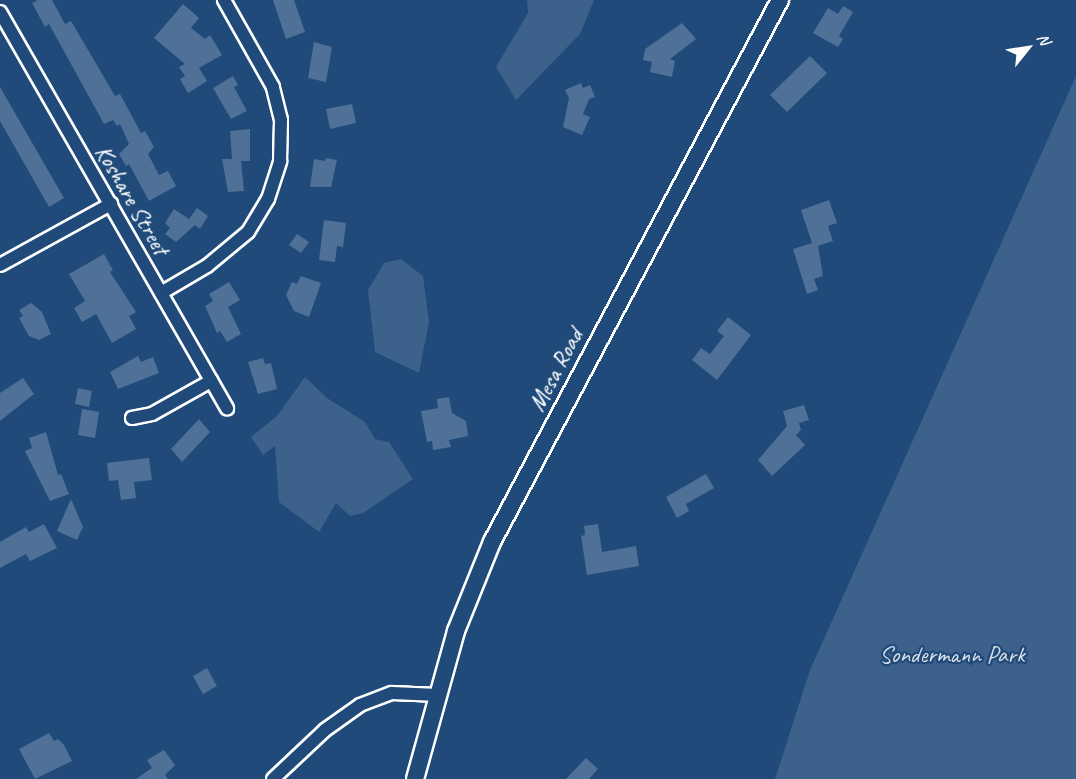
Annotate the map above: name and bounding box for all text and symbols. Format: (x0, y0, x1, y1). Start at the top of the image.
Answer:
north arrow (998, 18, 1058, 78)
text: N (1032, 30, 1055, 48)
street label: Koshare Street (89, 140, 175, 260)
street label: Mesa Road (522, 324, 590, 416)
park label: Sondermann Park (879, 641, 1025, 669)

